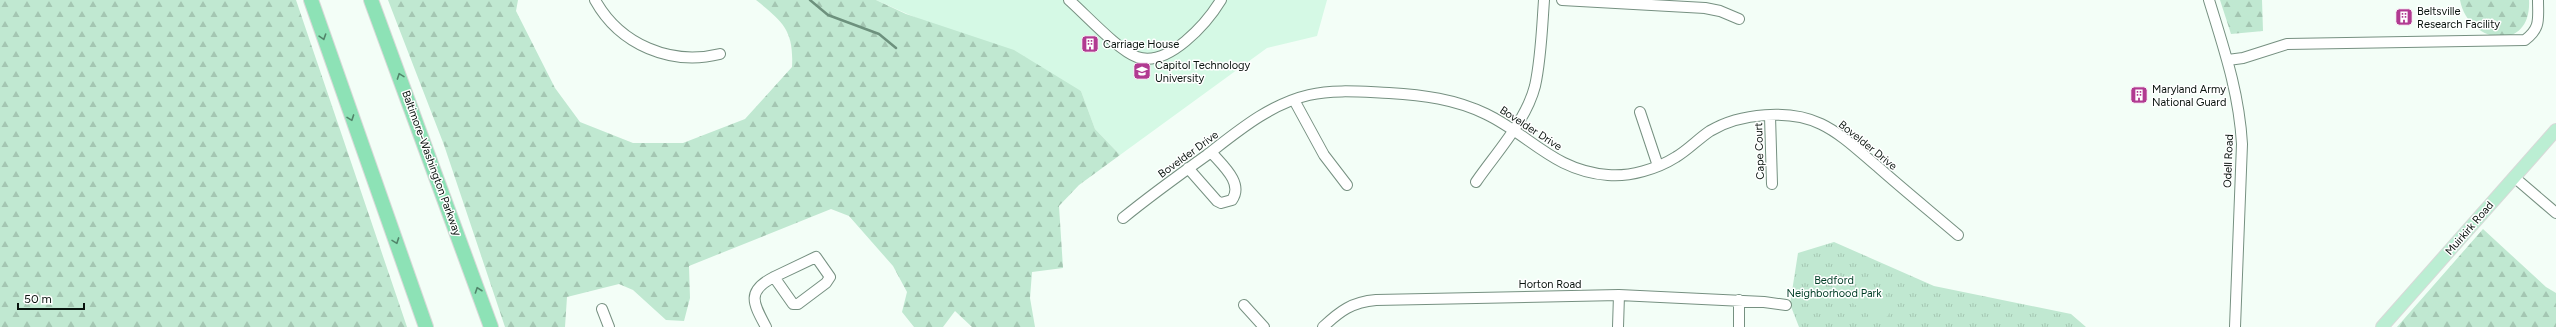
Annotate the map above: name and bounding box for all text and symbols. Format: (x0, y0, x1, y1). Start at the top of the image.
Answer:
place label: Beltsville Research Facility (2417, 5, 2500, 31)
building icon: Beltsville Research Facility (2394, 7, 2414, 27)
one-way arrow (319, 33, 327, 40)
building icon: Carriage House (1080, 34, 1100, 54)
place label: Carriage House (1103, 38, 1179, 51)
place label: Capitol Technology University (1155, 59, 1251, 85)
school or university icon: Capitol Technology University (1132, 61, 1152, 81)
one-way arrow (397, 72, 405, 79)
place label: Maryland Army National Guard (2152, 83, 2226, 109)
building icon: Maryland Army National Guard (2129, 85, 2149, 105)
street label: Baltimore-Washington Parkway (399, 89, 464, 238)
street label: Bovelder Drive (1497, 104, 1564, 153)
one-way arrow (347, 115, 355, 122)
street label: Bovelder Drive (1836, 118, 1899, 173)
street label: Cape Court (1752, 122, 1767, 180)
street label: Bovelder Drive (1156, 128, 1221, 181)
street label: Odell Road (2221, 134, 2236, 188)
street label: Muirkirk Road (2443, 199, 2496, 258)
one-way arrow (391, 237, 399, 244)
park label: Bedford Neighborhood Park (1786, 274, 1882, 300)
street label: Horton Road (1518, 278, 1582, 291)
scale bar (18, 285, 84, 311)
one-way arrow (474, 287, 483, 294)
text: 50 m (24, 292, 52, 306)

